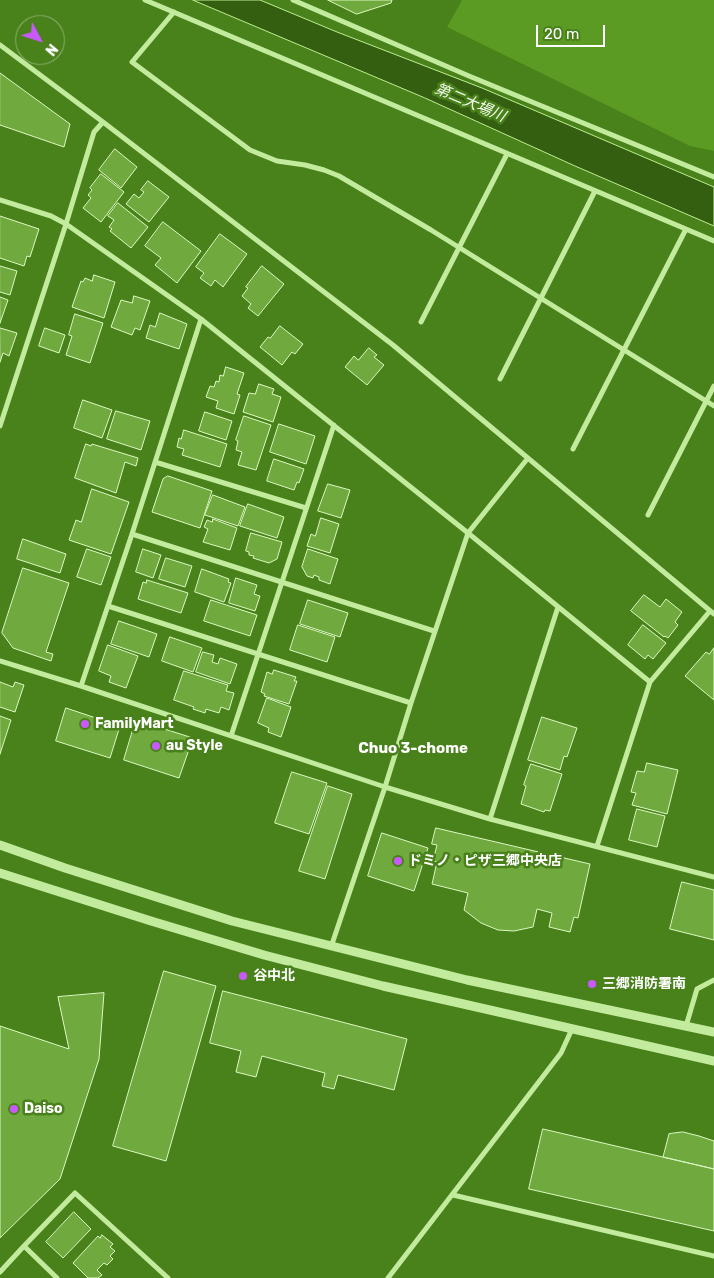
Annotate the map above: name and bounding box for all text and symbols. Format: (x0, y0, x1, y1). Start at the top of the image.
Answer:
north arrow (15, 15, 65, 65)
scale bar (539, 15, 608, 47)
text: 20 m (544, 25, 579, 43)
text: N (41, 40, 61, 59)
water label: 第二大場川 (432, 80, 508, 126)
place label: FamilyMart (95, 716, 174, 732)
marker: FamilyMart (79, 718, 91, 730)
place label: au Style (166, 738, 223, 754)
marker: au Style (150, 740, 162, 752)
district label: Chuo 3-chome (358, 740, 468, 758)
place label: ドミノ・ピザ三郷中央店 (408, 853, 562, 869)
marker: ドミノ・ピザ三郷中央店 (392, 855, 404, 867)
place label: 谷中北 (253, 968, 295, 984)
marker: 谷中北 (237, 970, 249, 982)
place label: 三郷消防署南 (602, 976, 686, 992)
marker: 三郷消防署南 (586, 978, 598, 990)
place label: Daiso (24, 1101, 63, 1117)
marker: Daiso (8, 1103, 20, 1115)

